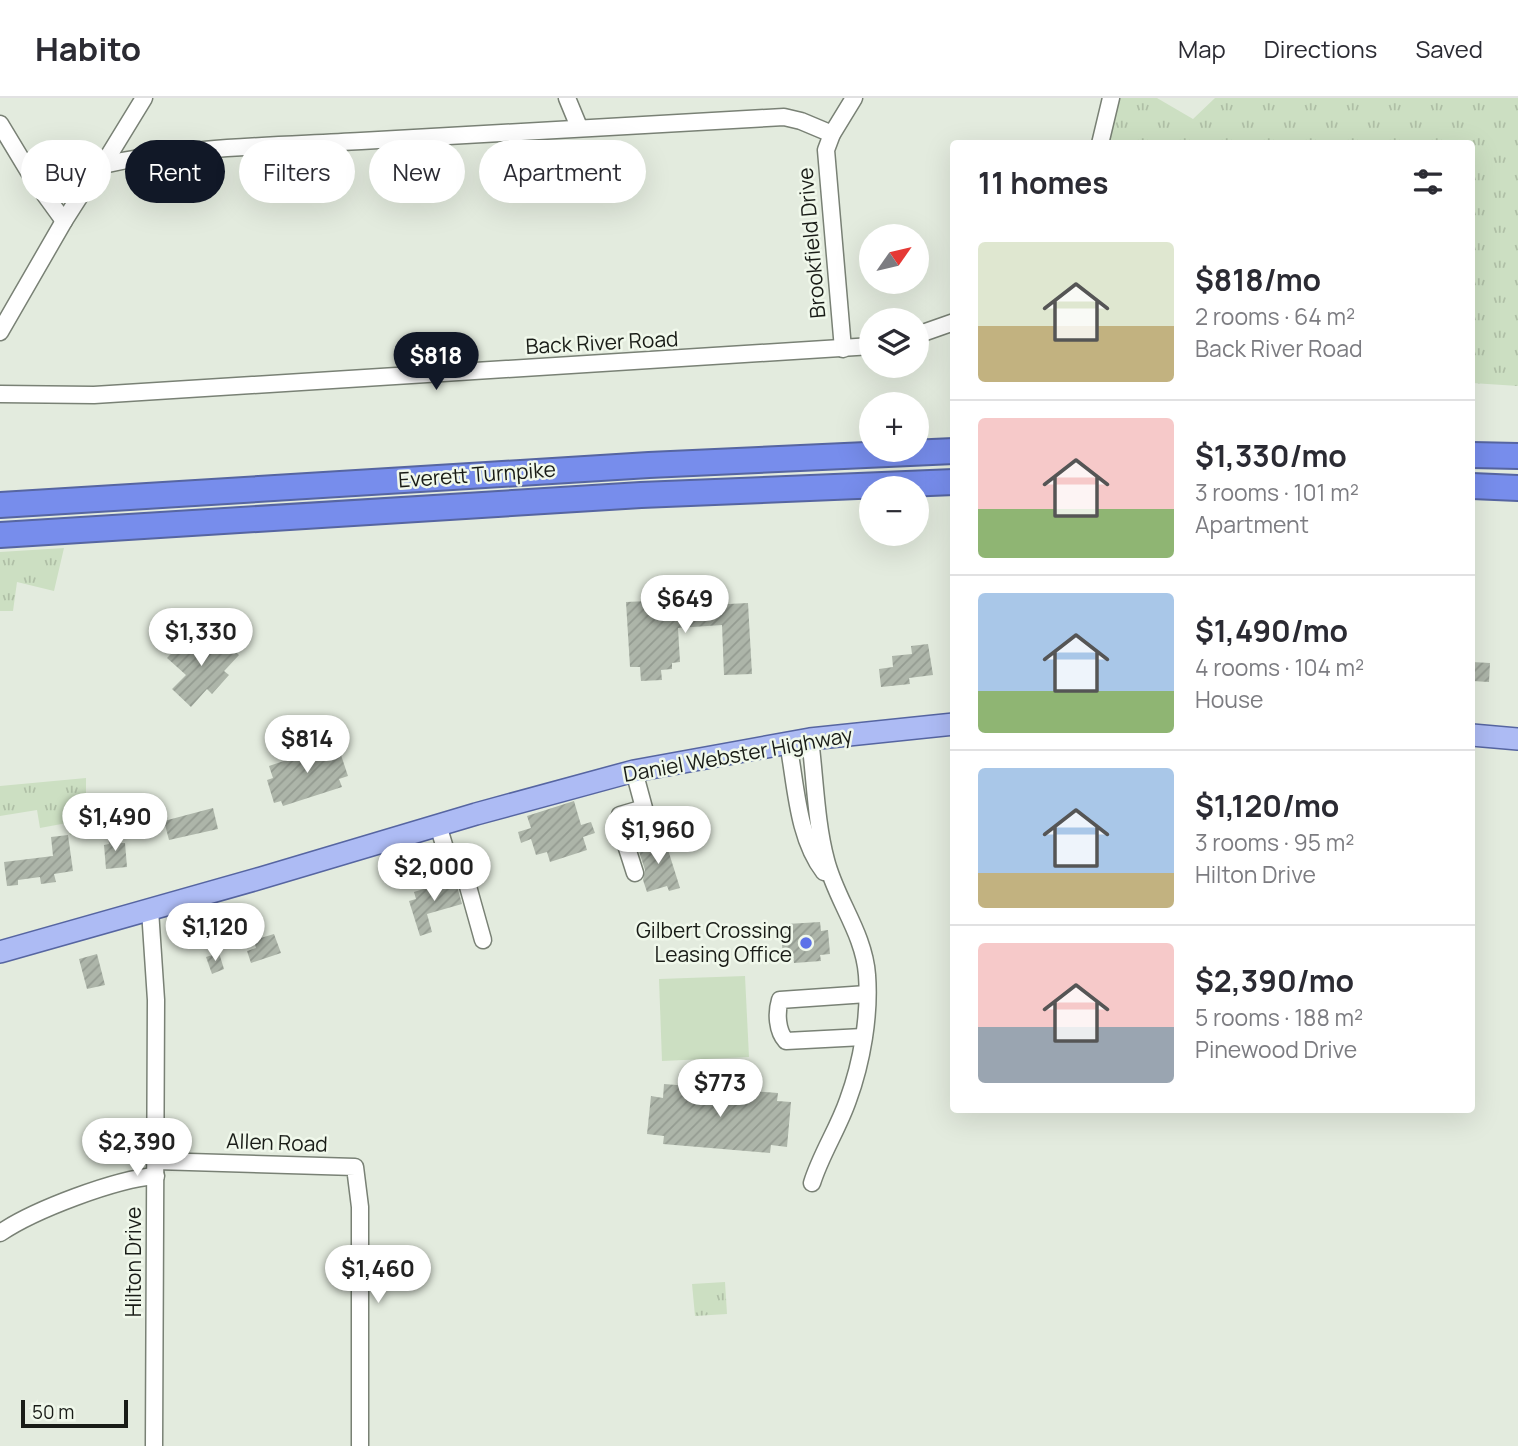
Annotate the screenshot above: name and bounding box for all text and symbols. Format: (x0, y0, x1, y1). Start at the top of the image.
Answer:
text: Habito (35, 26, 141, 71)
text: Map (1178, 32, 1226, 65)
text: Directions (1264, 32, 1377, 65)
text: Saved (1415, 32, 1483, 65)
chip: Buy (21, 140, 111, 203)
chip: Rent (125, 140, 225, 203)
chip: Filters (239, 140, 355, 203)
chip: New (369, 140, 465, 203)
chip: Apartment (479, 140, 646, 203)
text: 11 homes (978, 162, 1109, 203)
icon: filters (1409, 163, 1447, 201)
street label: Brookfield Drive (790, 167, 832, 320)
north arrow (859, 224, 929, 294)
map controls (859, 224, 929, 546)
text: $818/mo (1195, 259, 1321, 300)
icon: home (1034, 270, 1118, 354)
text: 2 rooms · 64 m² (1195, 300, 1355, 332)
button: layers (859, 308, 929, 378)
street label: Back River Road (525, 324, 679, 360)
pin: $818 (395, 332, 477, 392)
text: Back River Road (1195, 332, 1363, 364)
text: $818 (410, 339, 462, 371)
button: + (859, 392, 929, 462)
text: $1,330/mo (1195, 435, 1347, 476)
icon: home (1034, 446, 1118, 530)
street label: Everett Turnpike (397, 455, 557, 493)
button: − (859, 476, 929, 546)
text: 3 rooms · 101 m² (1195, 476, 1359, 508)
text: Apartment (1195, 508, 1309, 540)
pin: $649 (644, 575, 726, 635)
text: $649 (657, 582, 713, 614)
pin: $1,330 (144, 608, 258, 668)
text: $1,490/mo (1195, 610, 1348, 651)
text: $1,330 (165, 615, 237, 647)
icon: home (1034, 621, 1118, 705)
text: 4 rooms · 104 m² (1195, 651, 1364, 683)
text: House (1195, 683, 1264, 715)
pin: $814 (266, 716, 348, 775)
street label: Daniel Webster Highway (621, 720, 855, 788)
text: $814 (281, 722, 333, 754)
text: $1,120/mo (1195, 785, 1339, 826)
pin: $1,490 (58, 794, 172, 853)
icon: home (1034, 796, 1118, 880)
text: $1,490 (78, 800, 152, 832)
pin: $1,960 (601, 806, 715, 866)
text: $1,960 (621, 813, 695, 845)
text: 3 rooms · 95 m² (1195, 826, 1354, 858)
pin: $2,000 (377, 844, 491, 903)
text: $2,000 (394, 850, 474, 882)
text: Hilton Drive (1195, 858, 1316, 890)
pin: $1,120 (158, 904, 272, 963)
text: $1,120 (182, 910, 248, 942)
place label: Gilbert Crossing Leasing Office (636, 916, 792, 968)
marker: Gilbert Crossing Leasing Office (798, 935, 814, 951)
text: $2,390/mo (1195, 960, 1354, 1001)
icon: home (1034, 971, 1118, 1055)
text: 5 rooms · 188 m² (1195, 1001, 1363, 1033)
text: Pinewood Drive (1195, 1033, 1357, 1065)
pin: $773 (679, 1060, 761, 1119)
text: $773 (694, 1066, 746, 1098)
pin: $2,390 (80, 1118, 194, 1178)
text: $2,390 (98, 1125, 176, 1157)
street label: Allen Road (226, 1126, 328, 1158)
street label: Hilton Drive (119, 1207, 147, 1317)
pin: $1,460 (321, 1246, 435, 1305)
text: $1,460 (341, 1252, 415, 1284)
scale bar (21, 1397, 128, 1429)
text: 50 m (32, 1399, 74, 1425)

